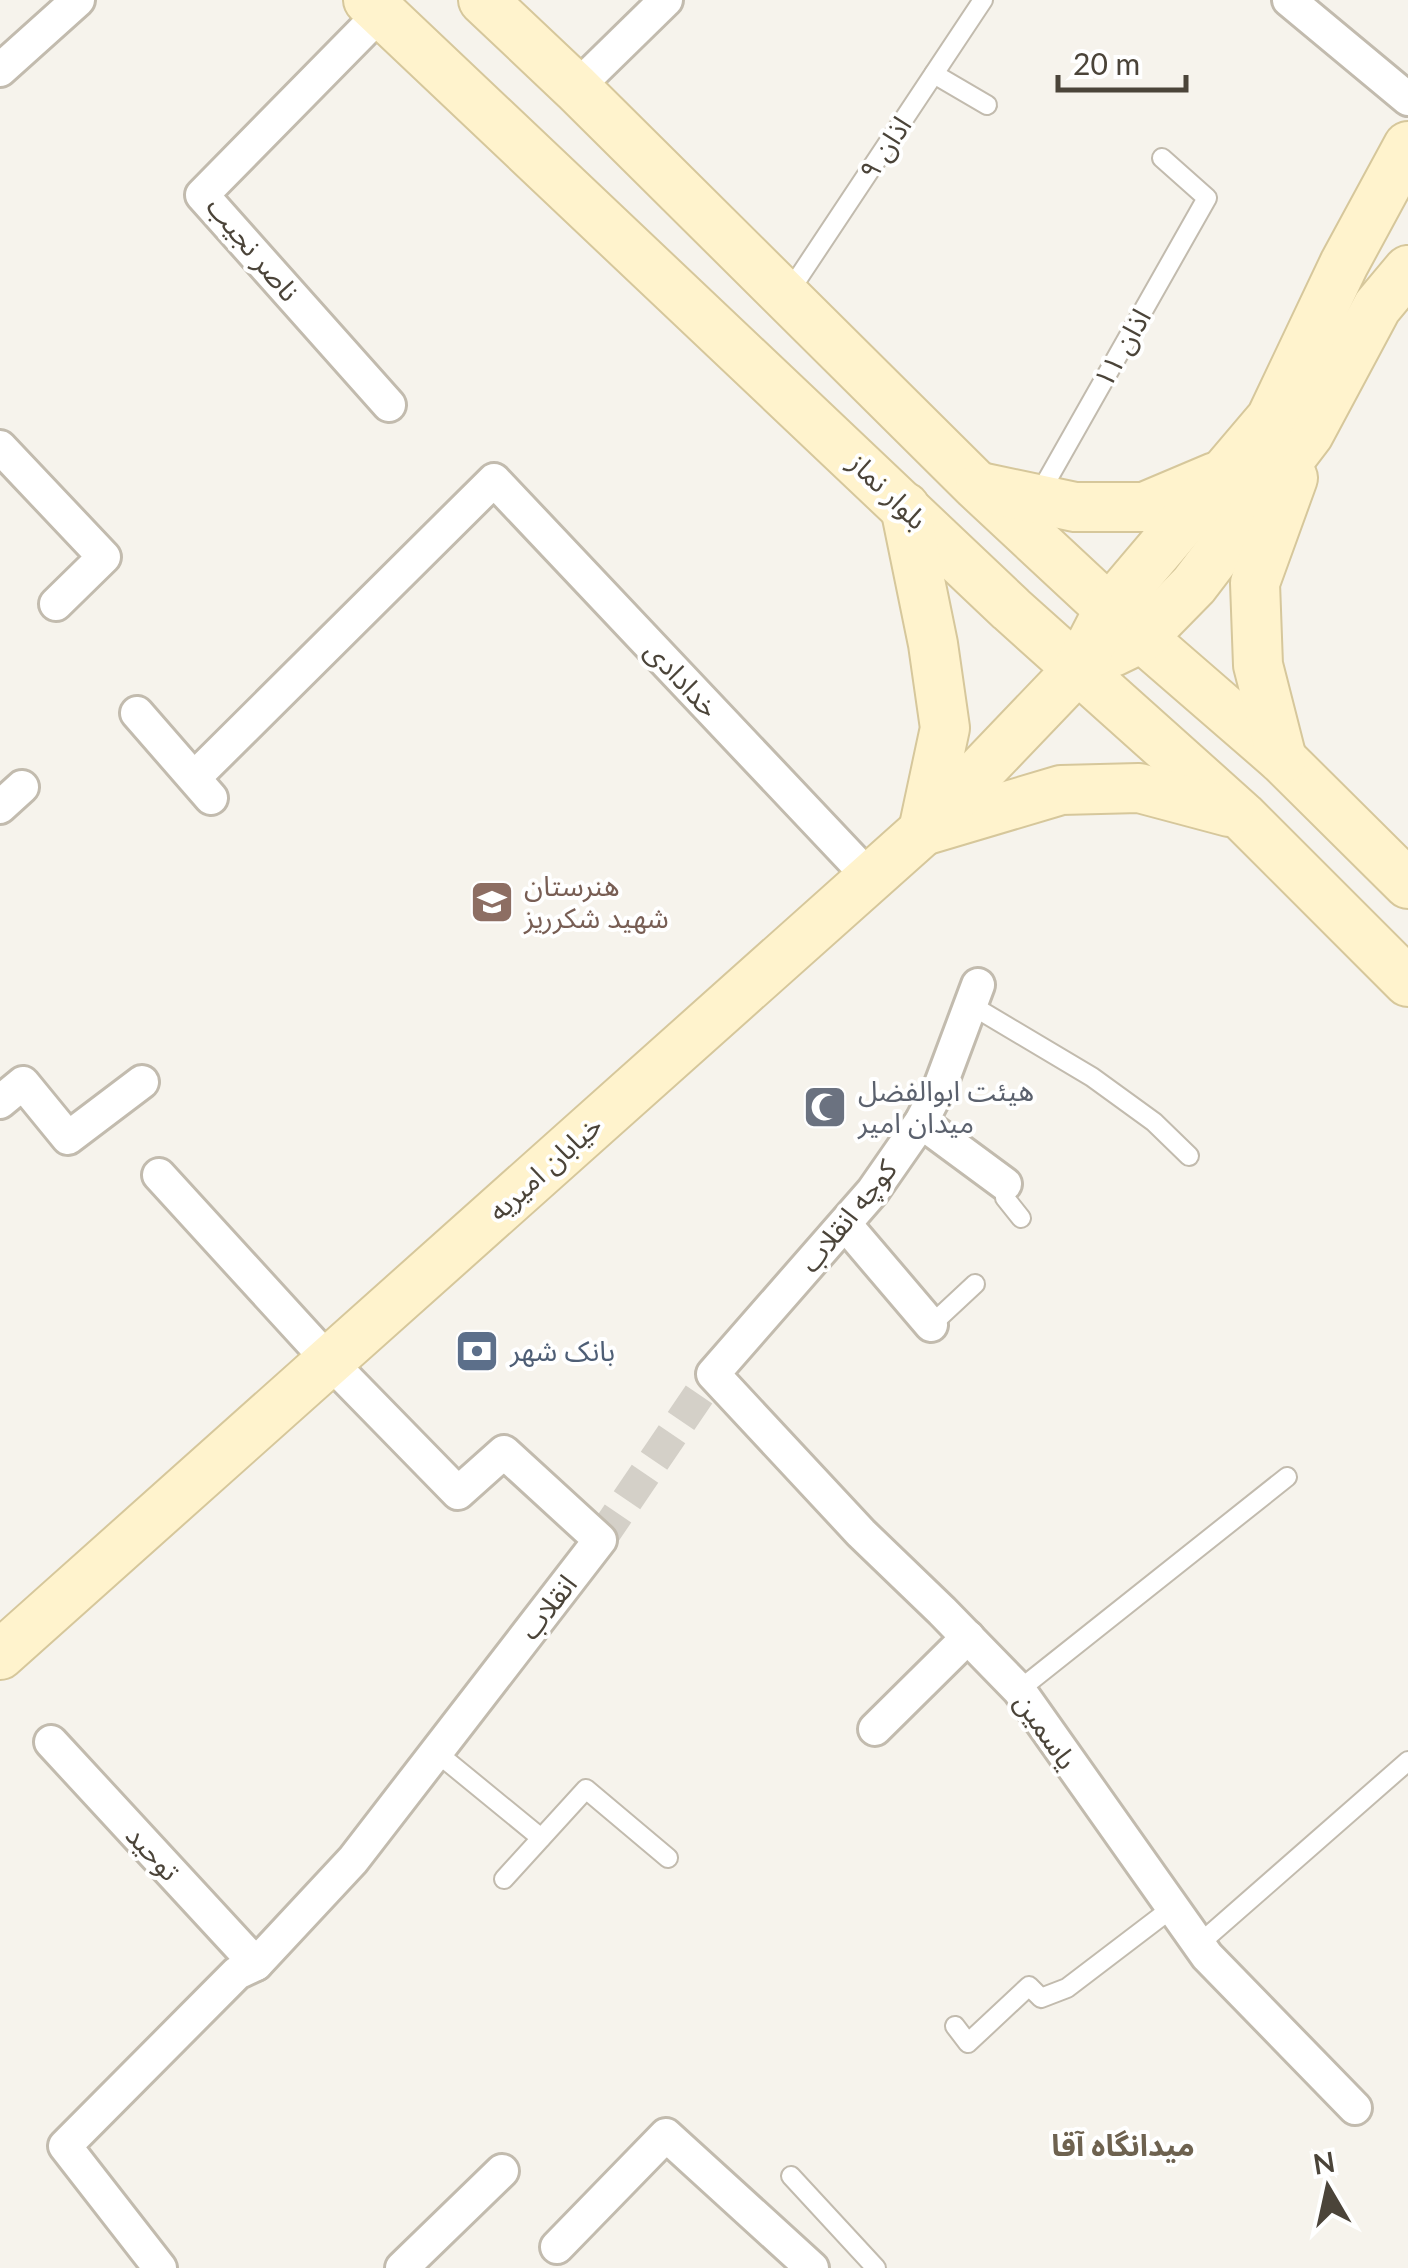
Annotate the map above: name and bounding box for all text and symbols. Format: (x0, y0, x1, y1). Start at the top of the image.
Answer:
scale bar (1058, 30, 1186, 92)
text: 20 m (1073, 45, 1140, 81)
street label: اذان ۹ (851, 109, 918, 186)
street label: ناصر نجیب (200, 189, 307, 308)
street label: اذان ۱۱ (1085, 302, 1157, 393)
street label: بلوار نماز (841, 444, 935, 536)
street label: خدادادی (639, 633, 727, 724)
place label: هنرستان شهید شکرریز (523, 868, 669, 935)
school or university icon: هنرستان شهید شکرریز (469, 879, 515, 925)
place label: هیئت ابوالفضل میدان امیر (857, 1073, 1034, 1140)
mosque icon: هیئت ابوالفضل میدان امیر (802, 1084, 848, 1130)
street label: خیابان امیریه (481, 1107, 609, 1228)
street label: کوچه انقلاب (792, 1152, 905, 1280)
bank icon: بانک شهر (454, 1328, 500, 1374)
place label: بانک شهر (509, 1333, 615, 1368)
street label: انقلاب (511, 1567, 583, 1645)
street label: یاسمین (1008, 1686, 1085, 1776)
street label: توحید (119, 1818, 188, 1888)
district label: میدانگاه آقا (1051, 2126, 1195, 2163)
north arrow (1278, 2138, 1378, 2238)
text: N (1311, 2144, 1337, 2181)

